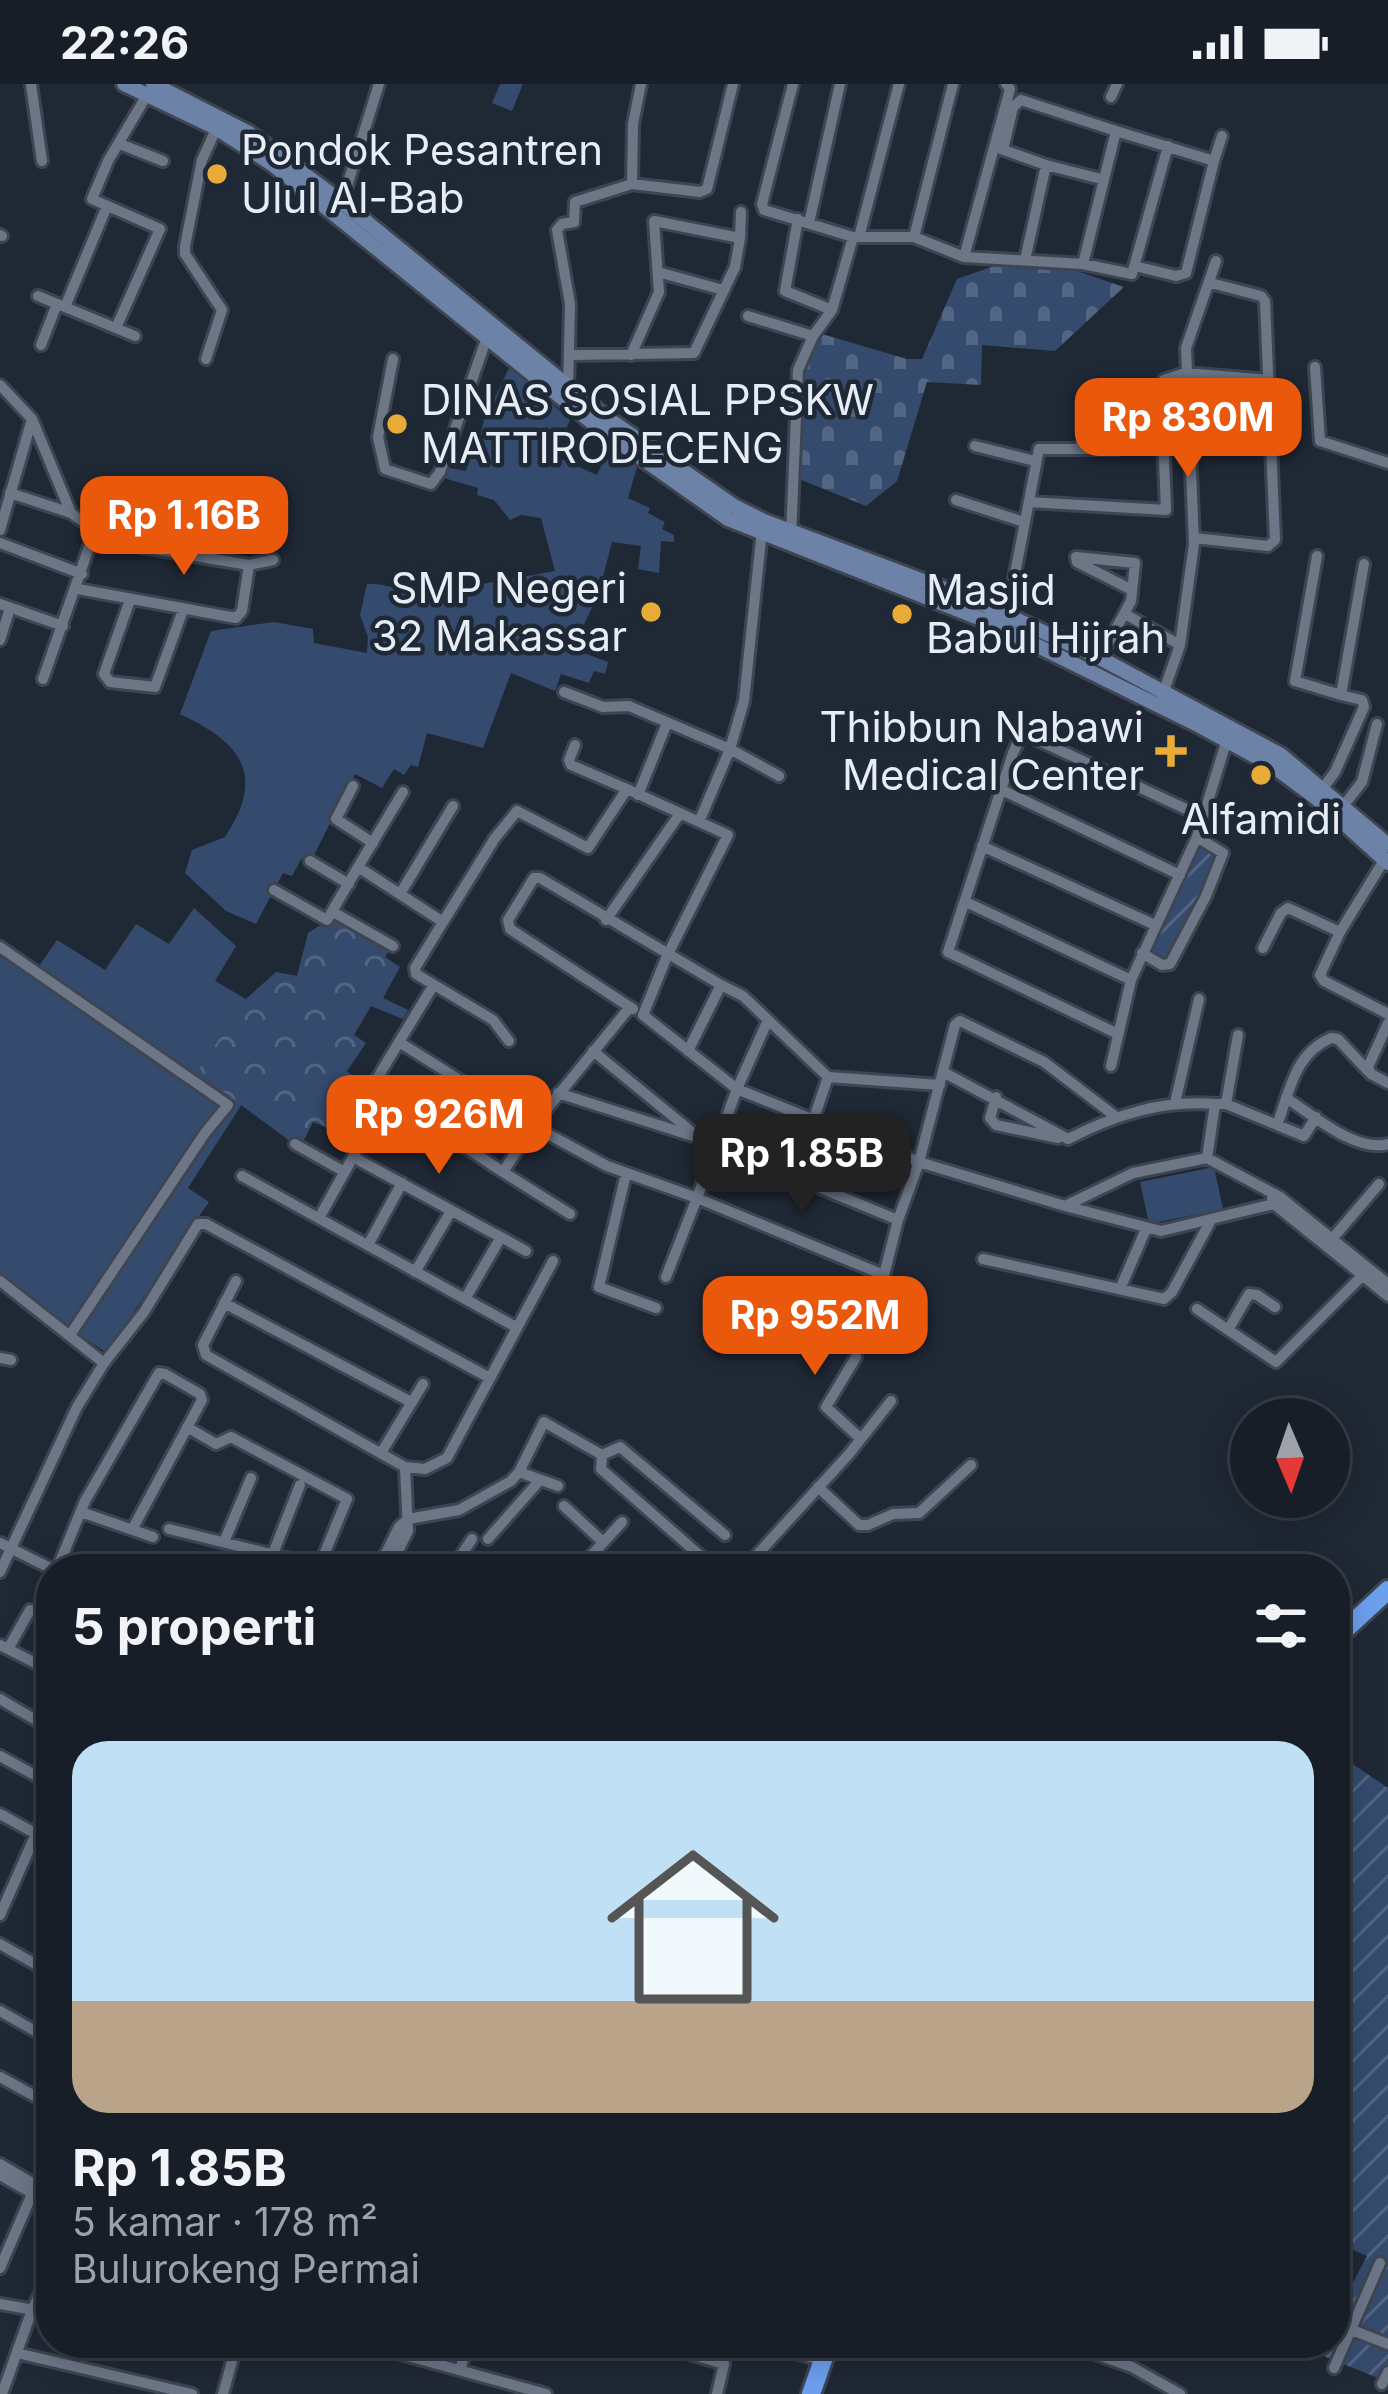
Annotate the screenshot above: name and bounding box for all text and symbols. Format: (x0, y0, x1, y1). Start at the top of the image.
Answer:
text: 22:26 (60, 15, 189, 70)
place label: Pondok Pesantren Ulul Al-Bab (241, 124, 603, 223)
marker: Pondok Pesantren Ulul Al-Bab (204, 161, 230, 187)
place label: DINAS SOSIAL PPSKW MATTIRODECENG (421, 374, 874, 473)
pin: Rp 830M (1077, 378, 1299, 480)
text: Rp 830M (1102, 393, 1274, 440)
marker: DINAS SOSIAL PPSKW MATTIRODECENG (384, 411, 410, 437)
pin: Rp 1.16B (60, 476, 308, 578)
text: Rp 1.16B (107, 491, 261, 538)
place label: SMP Negeri 32 Makassar (372, 562, 627, 661)
place label: Masjid Babul Hijrah (926, 564, 1165, 663)
marker: SMP Negeri 32 Makassar (638, 599, 664, 625)
marker: Masjid Babul Hijrah (889, 601, 915, 627)
place label: Thibbun Nabawi Medical Center (820, 701, 1144, 800)
marker: Thibbun Nabawi Medical Center (1155, 735, 1187, 767)
marker: Alfamidi (1248, 762, 1274, 788)
place label: Alfamidi (1181, 793, 1341, 844)
pin: Rp 926M (328, 1075, 550, 1177)
text: Rp 926M (354, 1090, 525, 1137)
pin: Rp 1.85B (678, 1114, 926, 1216)
text: Rp 1.85B (720, 1129, 884, 1176)
pin: Rp 952M (704, 1276, 926, 1378)
text: Rp 952M (730, 1291, 900, 1338)
north arrow (1230, 1398, 1350, 1518)
map controls (1230, 1398, 1350, 1518)
icon: filters (1248, 1593, 1314, 1659)
text: 5 properti (72, 1596, 316, 1657)
icon: home (585, 1819, 801, 2035)
text: Rp 1.85B (72, 2137, 287, 2198)
text: 5 kamar · 178 m² (72, 2198, 378, 2245)
text: Bulurokeng Permai (72, 2245, 420, 2292)

